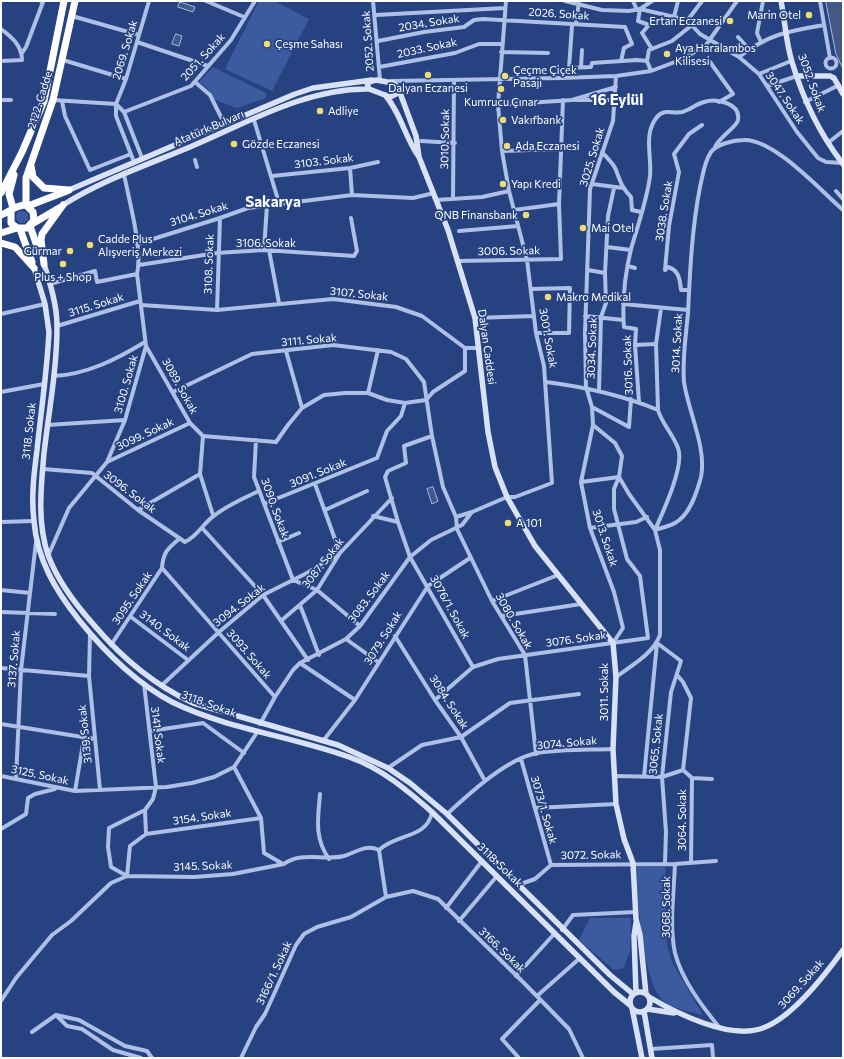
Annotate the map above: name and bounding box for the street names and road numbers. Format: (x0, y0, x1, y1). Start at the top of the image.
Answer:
street label: 2026. Sokak (528, 5, 590, 23)
street label: 2052. Sokak (359, 10, 377, 72)
street label: 2034. Sokak (398, 12, 460, 34)
street label: 2069. Sokak (110, 19, 140, 81)
street label: 2051. Sokak (178, 30, 228, 84)
street label: 2033. Sokak (396, 35, 458, 61)
street label: 3052. Sokak (795, 52, 829, 114)
street label: 3047. Sokak (763, 69, 807, 127)
street label: 2122. Cadde (25, 70, 55, 130)
street label: Atatürk Bulvarı (172, 107, 246, 149)
street label: 3010. Sokak (438, 109, 452, 169)
street label: 3025. Sokak (577, 126, 607, 188)
street label: 3103. Sokak (294, 151, 354, 171)
street label: 3038. Sokak (653, 180, 675, 242)
street label: 3104. Sokak (168, 199, 230, 229)
street label: 3108. Sokak (201, 234, 217, 294)
street label: 3106. Sokak (236, 236, 296, 250)
street label: 3006. Sokak (478, 244, 540, 258)
street label: 3107. Sokak (329, 284, 389, 304)
street label: 3115. Sokak (67, 290, 125, 320)
street label: 3001. Sokak (536, 307, 560, 369)
street label: Dalyan Caddesi (475, 308, 499, 386)
street label: 3014. Sokak (669, 313, 685, 373)
street label: 3034. Sokak (584, 317, 600, 379)
street label: 3111. Sokak (281, 331, 337, 349)
street label: 3016. Sokak (620, 335, 636, 395)
street label: 3100. Sokak (111, 353, 141, 415)
street label: 3089. Sokak (159, 356, 201, 416)
street label: 3118. Sokak (19, 402, 39, 460)
street label: 3099. Sokak (114, 415, 176, 453)
street label: 3091. Sokak (288, 456, 348, 490)
street label: 3096. Sokak (101, 468, 159, 516)
street label: 3090. Sokak (258, 476, 292, 540)
street label: 3013. Sokak (590, 508, 620, 568)
street label: 3087. Sokak (299, 535, 347, 591)
street label: 3083. Sokak (345, 568, 393, 626)
street label: 3095. Sokak (109, 569, 155, 627)
street label: 3076/1. Sokak (427, 573, 473, 641)
street label: 3094. Sokak (210, 581, 268, 629)
street label: 3080. Sokak (493, 591, 535, 651)
street label: 3140. Sokak (137, 608, 193, 654)
street label: 3079. Sokak (361, 609, 405, 667)
street label: 3093. Sokak (224, 626, 274, 682)
street label: 3076. Sokak (545, 628, 607, 650)
street label: 3137. Sokak (5, 630, 23, 688)
street label: 3011. Sokak (597, 663, 611, 721)
street label: 3084. Sokak (427, 672, 471, 732)
street label: 3118. Sokak (180, 688, 238, 720)
street label: 3139. Sokak (75, 704, 95, 764)
street label: 3141. Sokak (148, 706, 168, 764)
street label: 3065. Sokak (646, 713, 666, 775)
street label: 3074. Sokak (536, 734, 598, 752)
street label: 3125. Sokak (10, 762, 70, 788)
street label: 3073/1. Sokak (528, 774, 560, 846)
street label: 3064. Sokak (675, 789, 689, 851)
street label: 3154. Sokak (172, 806, 232, 828)
street label: 3118. Sokak (475, 840, 525, 890)
street label: 3072. Sokak (561, 848, 621, 862)
street label: 3145. Sokak (173, 858, 233, 874)
street label: 3068. Sokak (659, 876, 673, 938)
street label: 3166. Sokak (476, 925, 528, 975)
street label: 3166/1. Sokak (253, 939, 295, 1007)
street label: 3069. Sokak (775, 957, 827, 1011)

